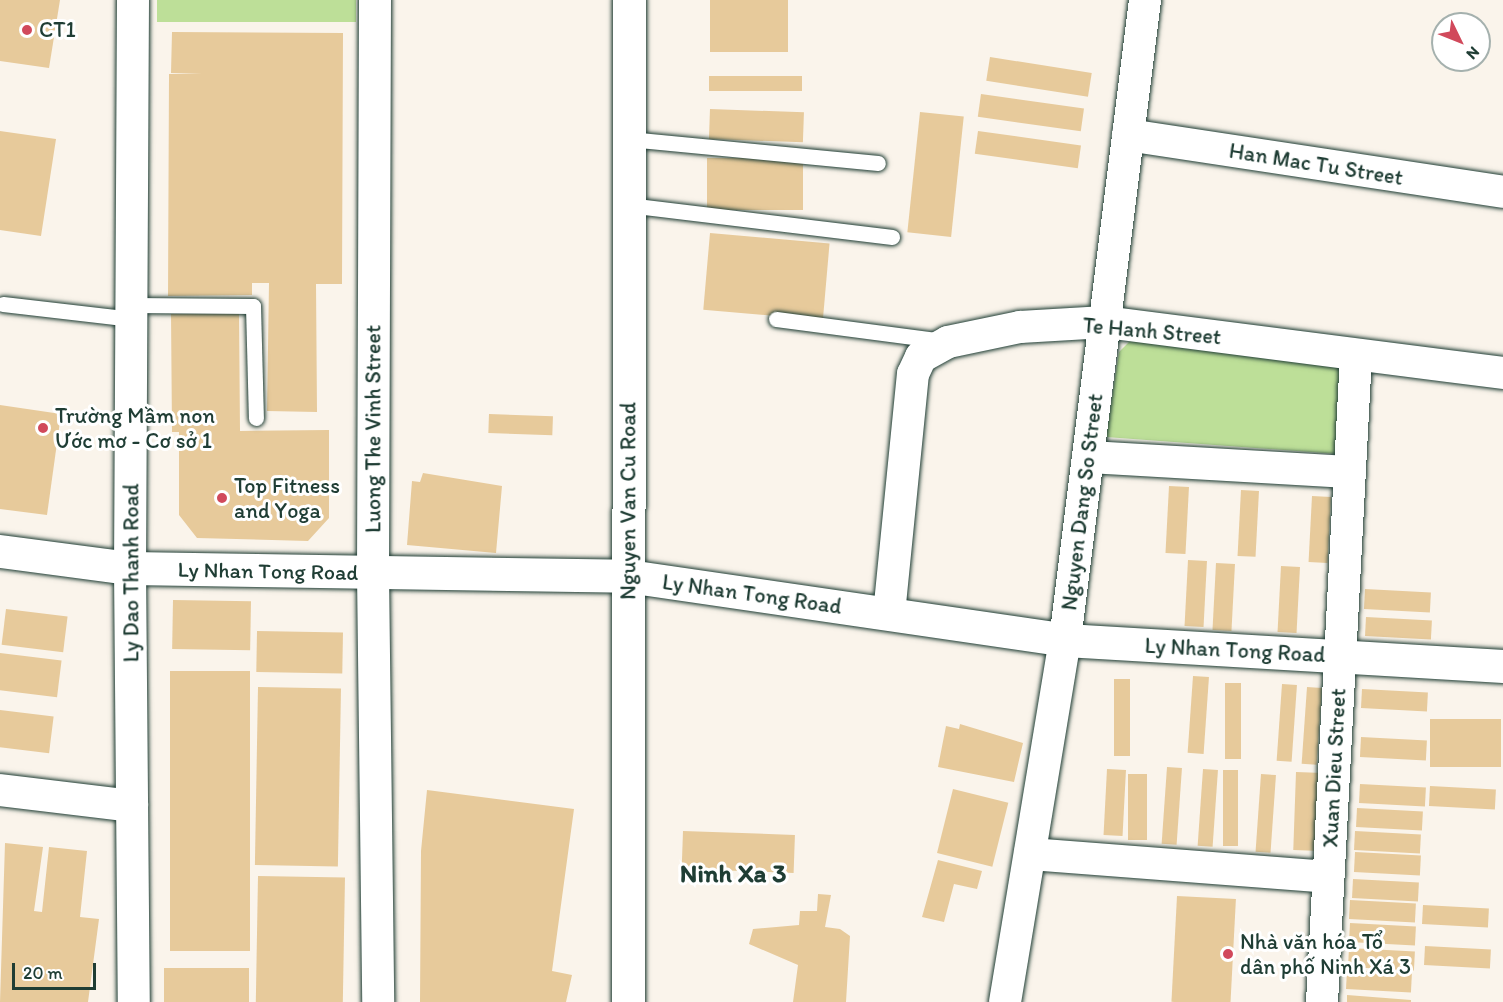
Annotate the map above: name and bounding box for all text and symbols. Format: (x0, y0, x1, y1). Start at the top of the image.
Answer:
north arrow (1431, 12, 1491, 72)
place label: CT1 (39, 17, 76, 43)
marker: CT1 (20, 23, 34, 37)
text: N (1462, 43, 1484, 64)
street label: Han Mac Tu Street (1228, 137, 1404, 191)
street label: Te Hanh Street (1082, 312, 1222, 350)
street label: Luong The Vinh Street (360, 325, 386, 533)
street label: Nguyen Dang So Street (1056, 392, 1108, 612)
place label: Trường Mầm non Ước mơ - Cơ sở 1 (55, 402, 215, 454)
street label: Nguyen Van Cu Road (615, 403, 641, 599)
marker: Trường Mầm non Ước mơ - Cơ sở 1 (36, 421, 50, 435)
place label: Top Fitness and Yoga (234, 472, 339, 524)
street label: Ly Dao Thanh Road (118, 483, 144, 663)
marker: Top Fitness and Yoga (215, 491, 229, 505)
street label: Ly Nhan Tong Road (179, 556, 357, 586)
street label: Ly Nhan Tong Road (662, 569, 842, 619)
street label: Ly Nhan Tong Road (1145, 632, 1325, 668)
street label: Xuan Dieu Street (1317, 687, 1351, 849)
district label: Ninh Xa 3 (679, 858, 787, 890)
place label: Nhà văn hóa Tổ dân phố Ninh Xá 3 (1240, 928, 1411, 980)
marker: Nhà văn hóa Tổ dân phố Ninh Xá 3 (1221, 947, 1235, 961)
scale bar (15, 951, 99, 989)
text: 20 m (23, 962, 63, 984)

